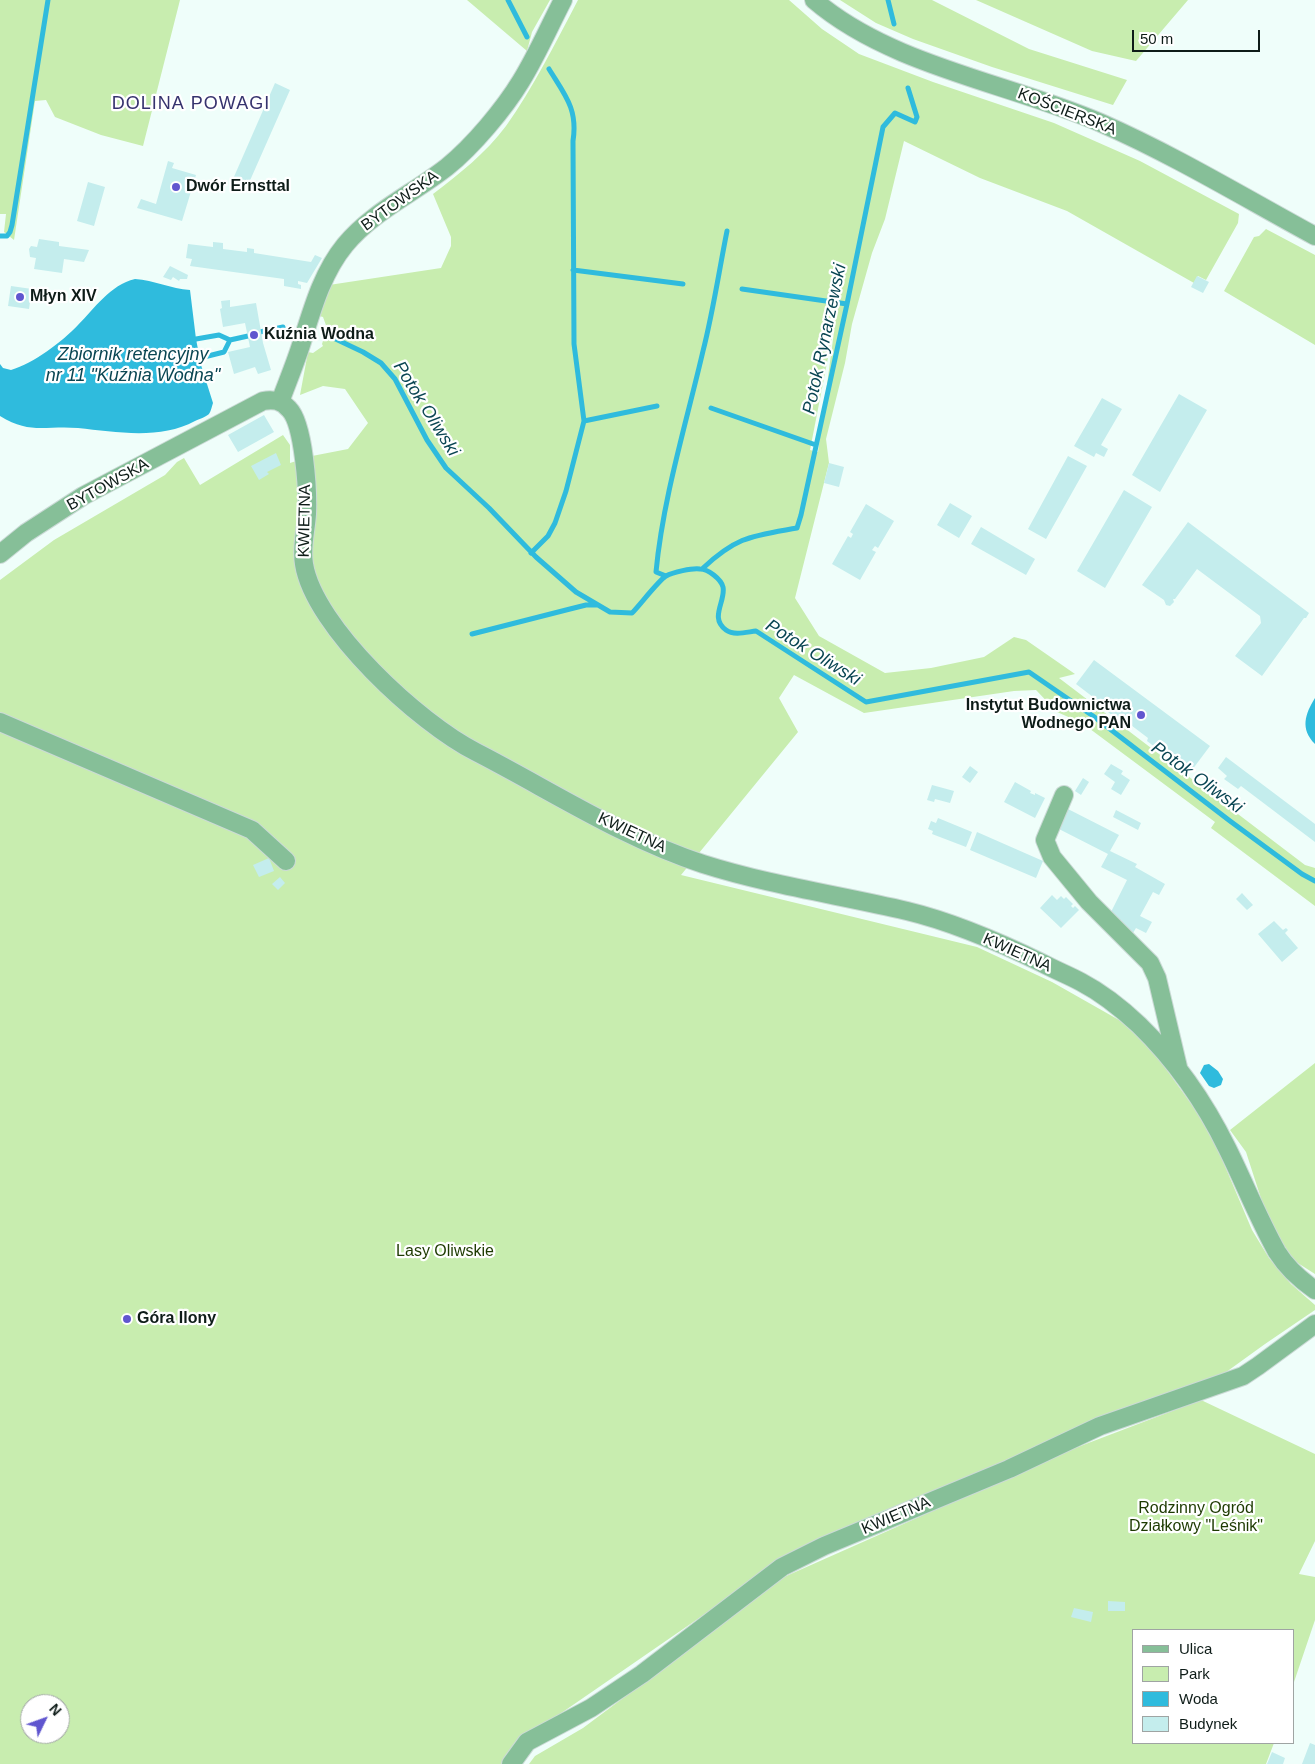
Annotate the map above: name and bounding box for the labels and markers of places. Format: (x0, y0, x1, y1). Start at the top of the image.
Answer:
place label: Dwór Ernsttal (186, 177, 290, 197)
marker: Dwór Ernsttal (170, 181, 182, 193)
place label: Młyn XIV (30, 287, 97, 307)
marker: Młyn XIV (14, 291, 26, 303)
place label: Kuźnia Wodna (264, 325, 374, 345)
marker: Kuźnia Wodna (248, 329, 260, 341)
place label: Instytut Budownictwa Wodnego PAN (966, 696, 1131, 734)
marker: Instytut Budownictwa Wodnego PAN (1135, 709, 1147, 721)
place label: Góra Ilony (137, 1309, 216, 1329)
marker: Góra Ilony (121, 1313, 133, 1325)

